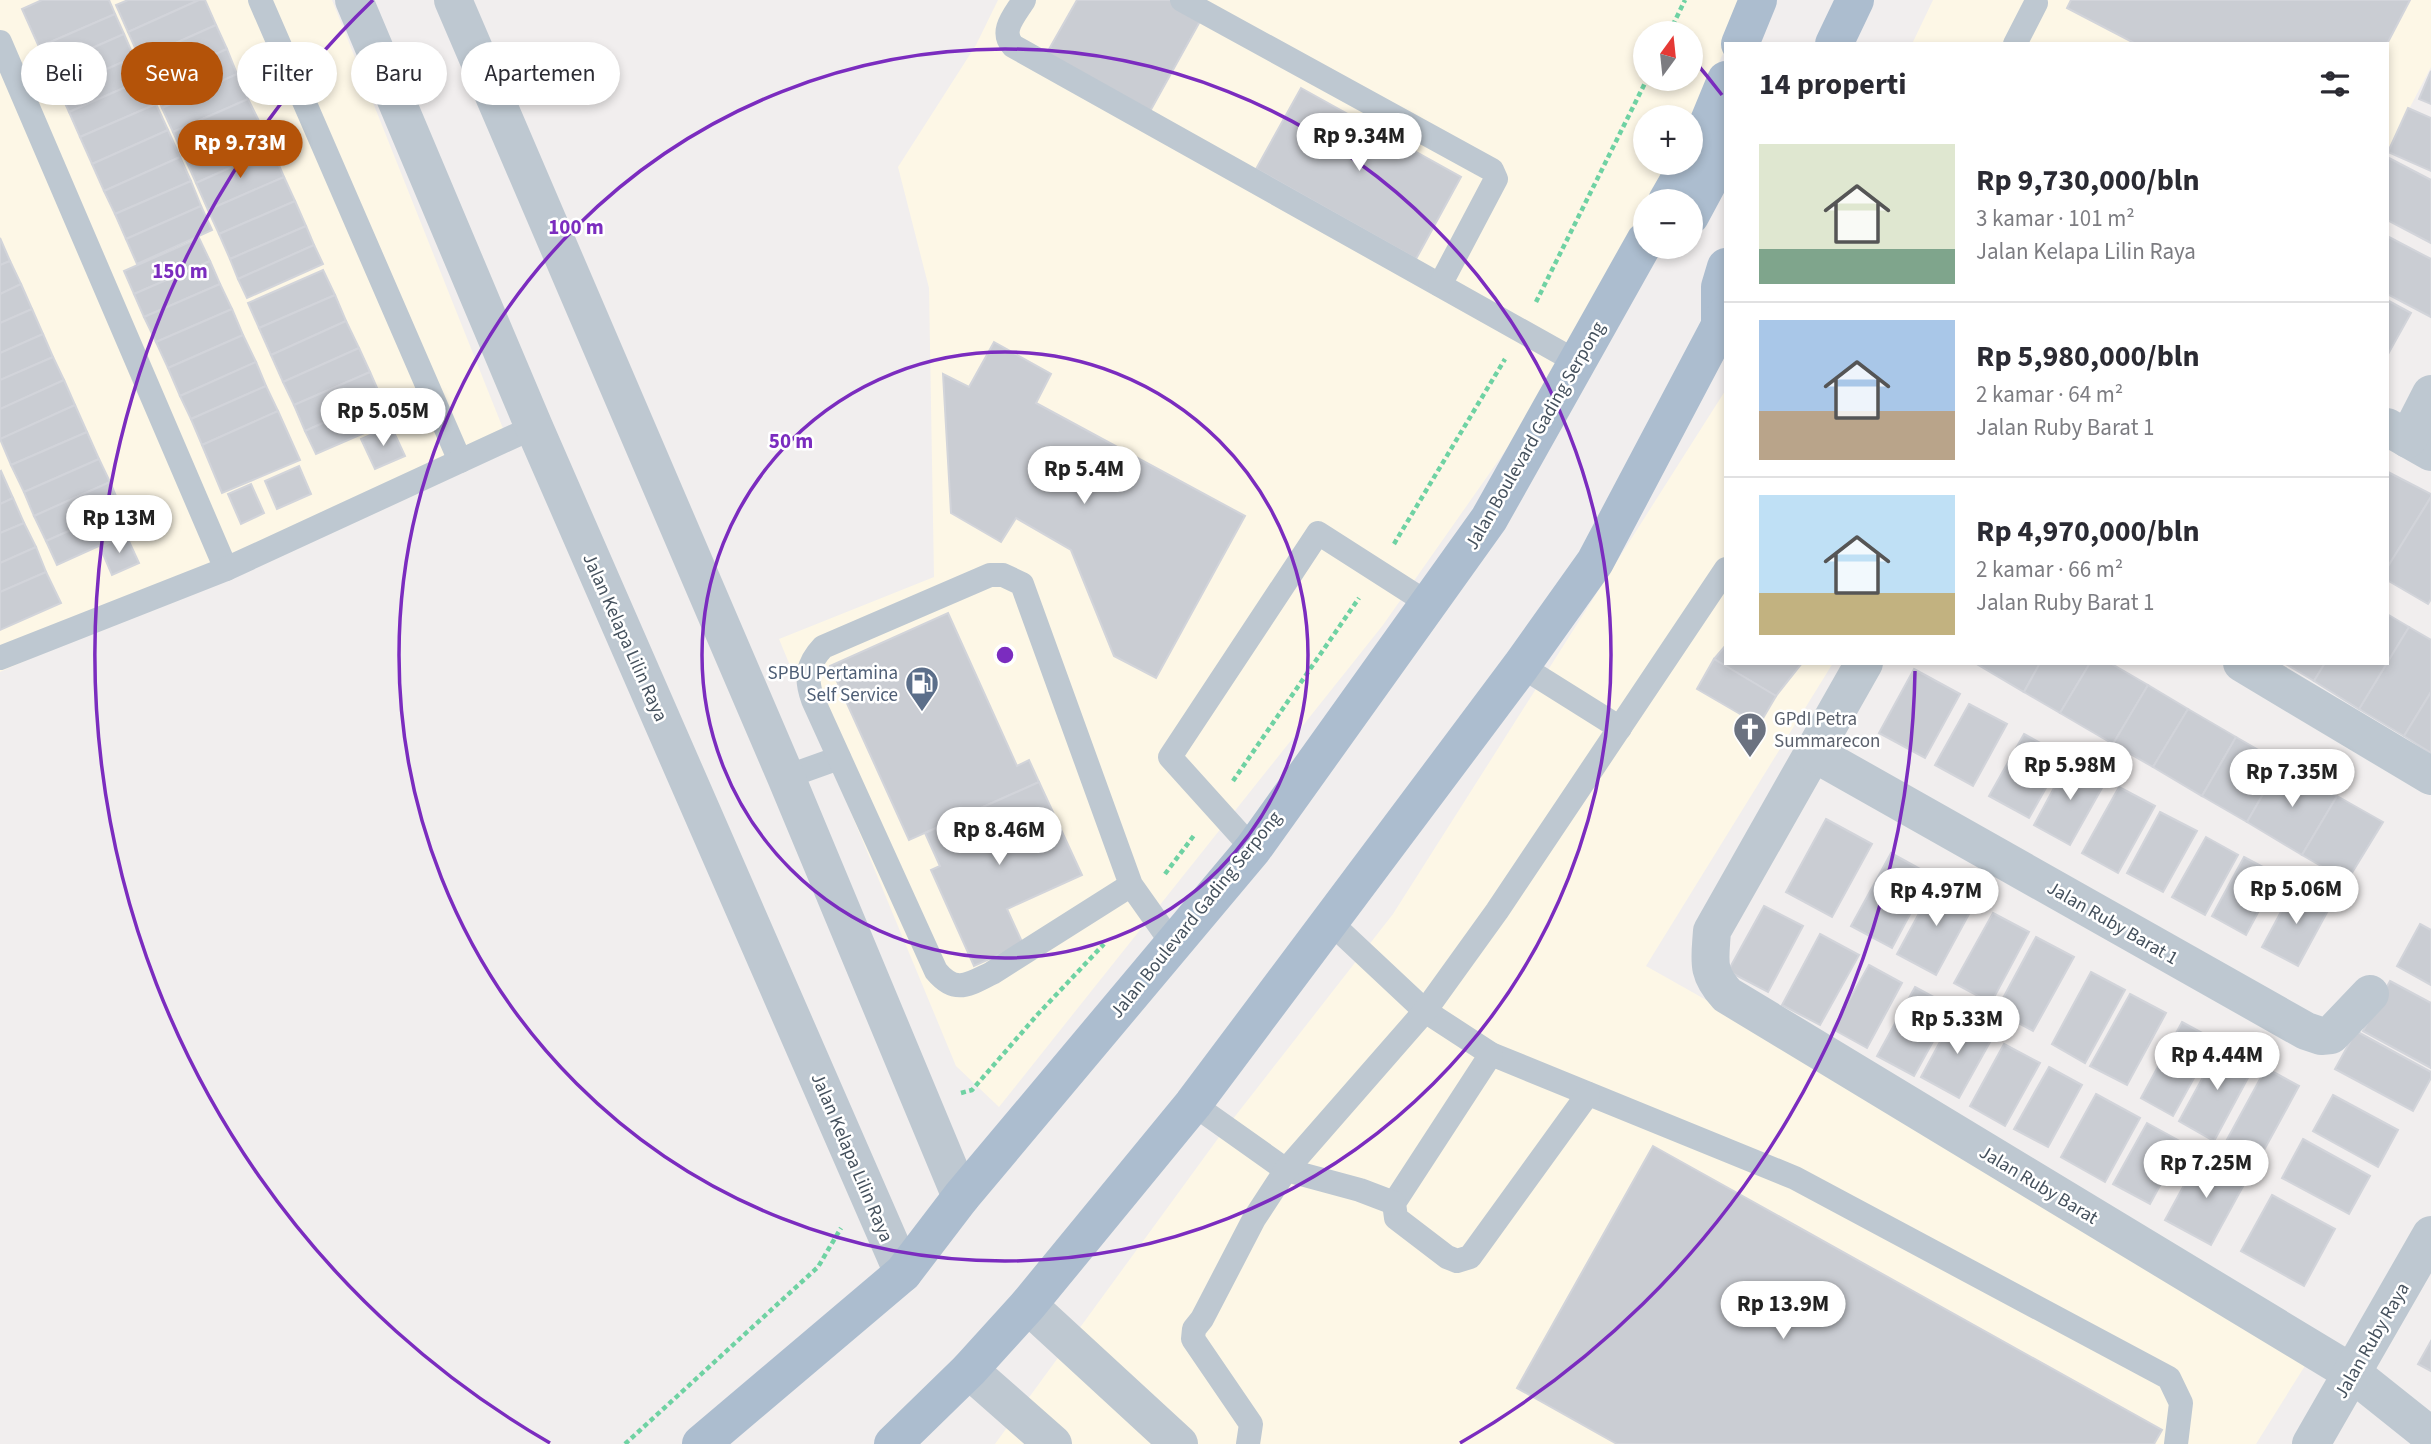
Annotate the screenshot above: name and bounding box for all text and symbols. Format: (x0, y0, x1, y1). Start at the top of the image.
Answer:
north arrow (1633, 21, 1703, 91)
map controls (1633, 21, 1703, 259)
chip: Beli (21, 42, 107, 105)
chip: Sewa (121, 42, 223, 105)
chip: Filter (237, 42, 337, 105)
chip: Baru (351, 42, 447, 105)
chip: Apartemen (461, 42, 620, 105)
text: 14 properti (1759, 63, 1907, 106)
icon: filters (2316, 65, 2354, 103)
button: + (1633, 105, 1703, 175)
pin: Rp 9.34M (1287, 114, 1431, 173)
text: Rp 9.34M (1313, 119, 1405, 152)
pin: Rp 9.73M (168, 120, 312, 180)
text: Rp 9.73M (194, 126, 286, 159)
text: Rp 9,730,000/bln (1976, 159, 2200, 202)
icon: home (1815, 172, 1899, 256)
button: − (1633, 189, 1703, 259)
text: 3 kamar · 101 m² (1976, 202, 2135, 235)
text: 100 m (548, 212, 604, 242)
text: Jalan Kelapa Lilin Raya (1976, 235, 2196, 268)
text: 150 m (152, 256, 208, 286)
street label: Jalan Boulevard Gading Serpong (1459, 316, 1612, 555)
text: Rp 5,980,000/bln (1976, 335, 2200, 378)
icon: home (1815, 348, 1899, 432)
text: 2 kamar · 64 m² (1976, 378, 2123, 411)
pin: Rp 5.05M (311, 388, 455, 448)
text: Rp 5.05M (337, 394, 429, 427)
text: Jalan Ruby Barat 1 (1976, 411, 2154, 444)
text: 50 m (769, 426, 813, 456)
pin: Rp 5.4M (1019, 447, 1149, 506)
text: Rp 5.4M (1044, 452, 1124, 485)
pin: Rp 13M (62, 496, 176, 555)
text: Rp 13M (82, 501, 156, 534)
text: Rp 4,970,000/bln (1976, 510, 2200, 553)
icon: home (1815, 523, 1899, 607)
street label: Jalan Kelapa Lilin Raya (575, 549, 674, 726)
text: 2 kamar · 66 m² (1976, 553, 2123, 586)
text: Jalan Ruby Barat 1 (1976, 586, 2154, 619)
centre of rings (993, 643, 1017, 667)
place label: SPBU Pertamina Self Service (768, 660, 898, 709)
fuel station icon: SPBU Pertamina Self Service (903, 664, 941, 713)
place label: GPdI Petra Summarecon (1774, 706, 1880, 755)
church icon: GPdI Petra Summarecon (1731, 710, 1769, 759)
pin: Rp 5.98M (1998, 742, 2142, 802)
text: Rp 5.98M (2024, 748, 2116, 781)
pin: Rp 7.35M (2220, 750, 2364, 809)
text: Rp 7.35M (2246, 755, 2338, 788)
street label: Jalan Boulevard Gading Serpong (1104, 805, 1289, 1024)
pin: Rp 8.46M (927, 808, 1071, 867)
text: Rp 8.46M (953, 813, 1045, 846)
pin: Rp 5.06M (2224, 866, 2368, 926)
pin: Rp 4.97M (1864, 869, 2008, 928)
text: Rp 5.06M (2250, 872, 2342, 905)
text: Rp 4.97M (1890, 874, 1982, 907)
street label: Jalan Ruby Barat 1 (2042, 875, 2183, 972)
pin: Rp 5.33M (1885, 996, 2029, 1056)
text: Rp 5.33M (1911, 1002, 2003, 1035)
pin: Rp 4.44M (2145, 1032, 2289, 1092)
text: Rp 4.44M (2171, 1038, 2263, 1071)
street label: Jalan Kelapa Lilin Raya (804, 1069, 900, 1246)
street label: Jalan Ruby Barat (1974, 1139, 2103, 1232)
pin: Rp 7.25M (2134, 1140, 2278, 1200)
text: Rp 7.25M (2160, 1146, 2252, 1179)
street label: Jalan Ruby Raya (2328, 1278, 2416, 1404)
pin: Rp 13.9M (1711, 1282, 1855, 1341)
text: Rp 13.9M (1737, 1287, 1829, 1320)

